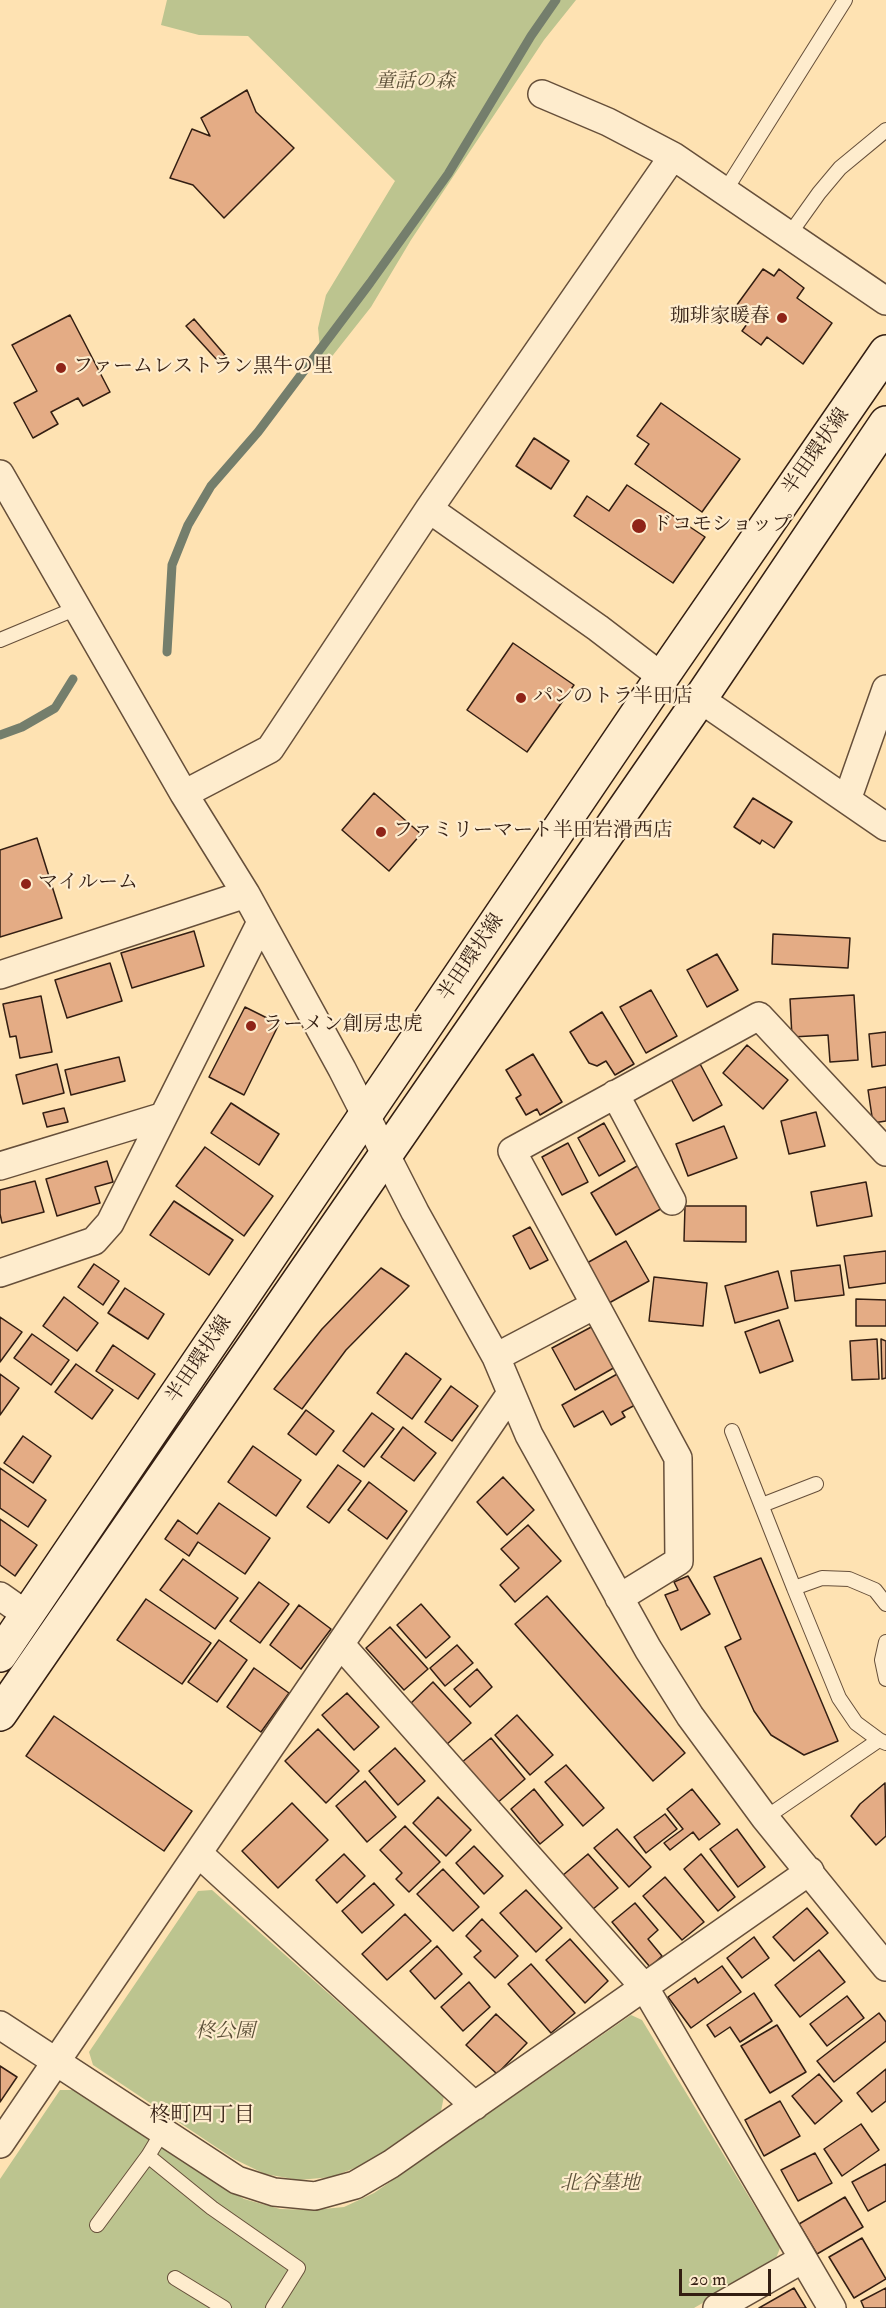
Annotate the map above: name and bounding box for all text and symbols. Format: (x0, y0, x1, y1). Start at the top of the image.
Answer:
park label: 童話の森 (375, 71, 455, 95)
place label: 珈琲家暖春 (670, 306, 770, 330)
marker: 珈琲家暖春 (775, 311, 789, 325)
place label: ファームレストラン黒牛の里 (73, 356, 333, 380)
marker: ファームレストラン黒牛の里 (54, 361, 68, 375)
street label: 半田環状線 (778, 404, 856, 500)
place label: ドコモショップ (652, 514, 792, 538)
marker: ドコモショップ (630, 517, 648, 535)
place label: パンのトラ半田店 (533, 686, 693, 710)
marker: パンのトラ半田店 (514, 691, 528, 705)
place label: ファミリーマート半田岩滑西店 (393, 820, 673, 844)
marker: ファミリーマート半田岩滑西店 (374, 825, 388, 839)
place label: マイルーム (38, 872, 138, 896)
marker: マイルーム (19, 877, 33, 891)
street label: 半田環状線 (434, 910, 510, 1006)
place label: ラーメン創房忠虎 (263, 1014, 423, 1038)
marker: ラーメン創房忠虎 (244, 1019, 258, 1033)
street label: 半田環状線 (162, 1312, 238, 1408)
park label: 柊公園 (195, 2021, 255, 2045)
district label: 柊町四丁目 (150, 2103, 254, 2129)
park label: 北谷墓地 (560, 2173, 640, 2197)
scale bar (682, 2257, 774, 2295)
text: 20 m (690, 2268, 726, 2291)

